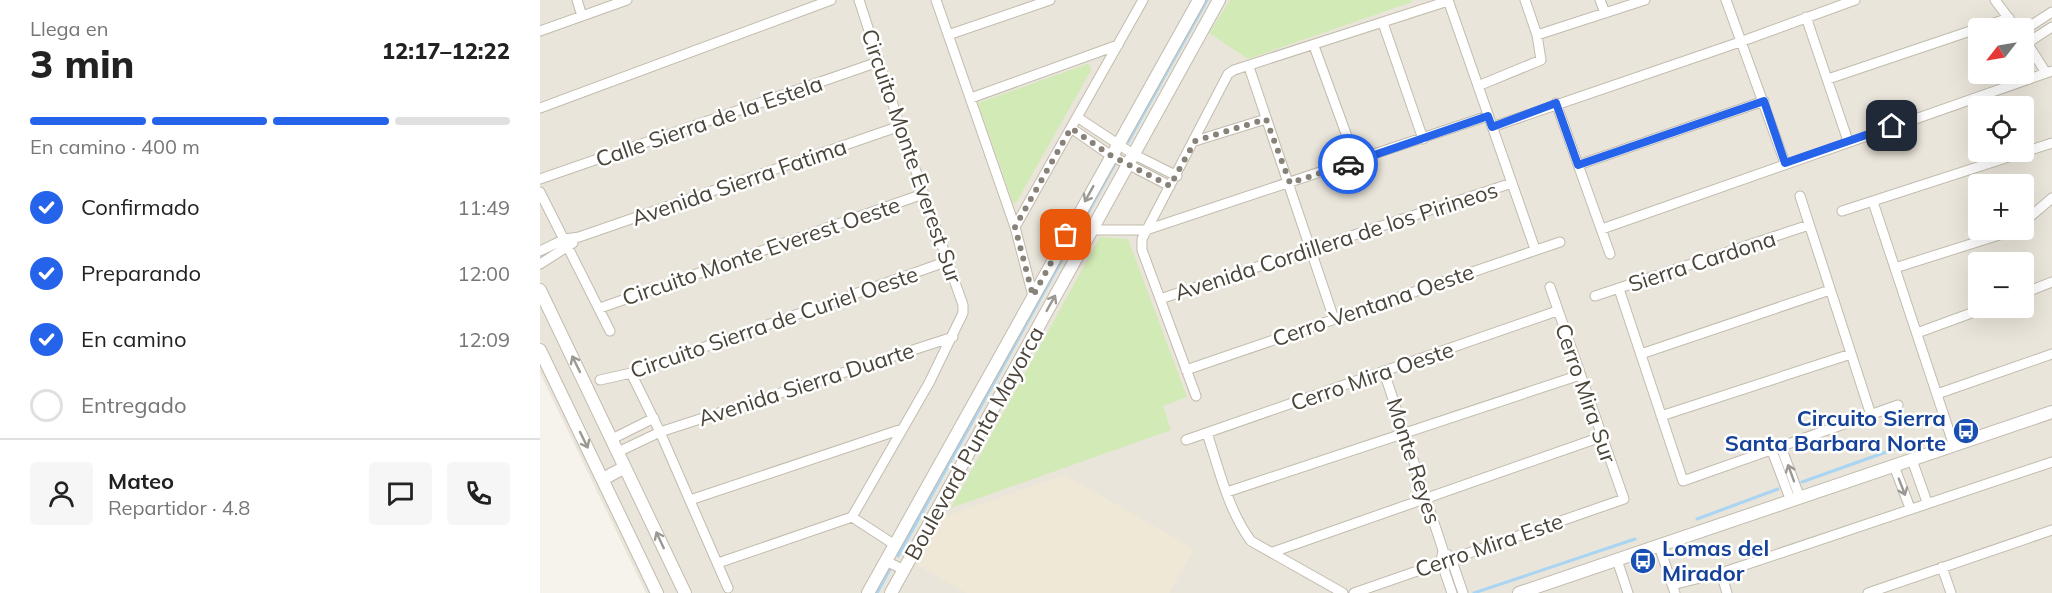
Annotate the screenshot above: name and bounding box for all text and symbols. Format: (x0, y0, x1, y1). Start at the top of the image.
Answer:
text: Llega en (30, 16, 108, 41)
north arrow (1968, 18, 2034, 84)
map controls (1968, 18, 2034, 318)
street label: Circuito Monte Everest Sur (855, 25, 969, 287)
text: 12:17–12:22 (382, 37, 510, 65)
text: 3 min (30, 39, 135, 88)
street label: Calle Sierra de la Estela (592, 69, 826, 173)
button: locate (1968, 96, 2034, 162)
pin (1866, 100, 1917, 151)
icon: home (1875, 109, 1908, 142)
street label: Avenida Sierra Fatima (628, 132, 850, 232)
text: En camino · 400 m (30, 134, 200, 159)
courier (1318, 134, 1378, 194)
icon: car (1332, 148, 1365, 181)
button: + (1968, 174, 2034, 240)
street label: Avenida Cordillera de los Pirineos (1171, 175, 1501, 307)
one-way arrow (1083, 185, 1095, 202)
street label: Circuito Monte Everest Oeste (618, 190, 904, 312)
icon: check (30, 191, 63, 224)
text: Confirmado (81, 193, 200, 221)
text: 11:49 (457, 195, 510, 220)
pin (1040, 209, 1091, 260)
icon: bag (1049, 218, 1082, 251)
street label: Sierra Cardona (1625, 224, 1779, 298)
button: − (1968, 252, 2034, 318)
icon: check (30, 257, 63, 290)
street label: Cerro Ventana Oeste (1269, 257, 1477, 353)
text: Preparando (81, 259, 201, 287)
street label: Circuito Sierra de Curiel Oeste (626, 260, 922, 384)
text: 12:00 (457, 261, 510, 286)
one-way arrow (1045, 295, 1057, 312)
street label: Cerro Mira Sur (1549, 320, 1623, 466)
street label: Boulevard Punta Mayorca (898, 321, 1050, 565)
icon: check (30, 323, 63, 356)
text: En camino (81, 325, 187, 353)
text: 12:09 (457, 327, 510, 352)
street label: Cerro Mira Oeste (1287, 335, 1457, 417)
street label: Avenida Sierra Duarte (694, 336, 918, 432)
one-way arrow (569, 356, 581, 374)
text: Entregado (81, 391, 187, 419)
street label: Monte Reyes (1380, 394, 1448, 528)
place label: Circuito Sierra Santa Barbara Norte (1725, 404, 1946, 457)
bus stop icon: Circuito Sierra Santa Barbara Norte (1951, 416, 1981, 446)
one-way arrow (579, 431, 591, 449)
button: person (30, 462, 93, 525)
button: chat (369, 462, 432, 525)
button: phone (447, 462, 510, 525)
one-way arrow (1784, 464, 1795, 483)
text: Mateo (108, 467, 174, 495)
one-way arrow (1898, 477, 1909, 496)
text: Repartidor · 4.8 (108, 495, 250, 520)
street label: Cerro Mira Este (1411, 507, 1567, 583)
one-way arrow (653, 532, 665, 550)
place label: Lomas del Mirador (1662, 534, 1769, 587)
bus stop icon: Lomas del Mirador (1628, 546, 1658, 576)

